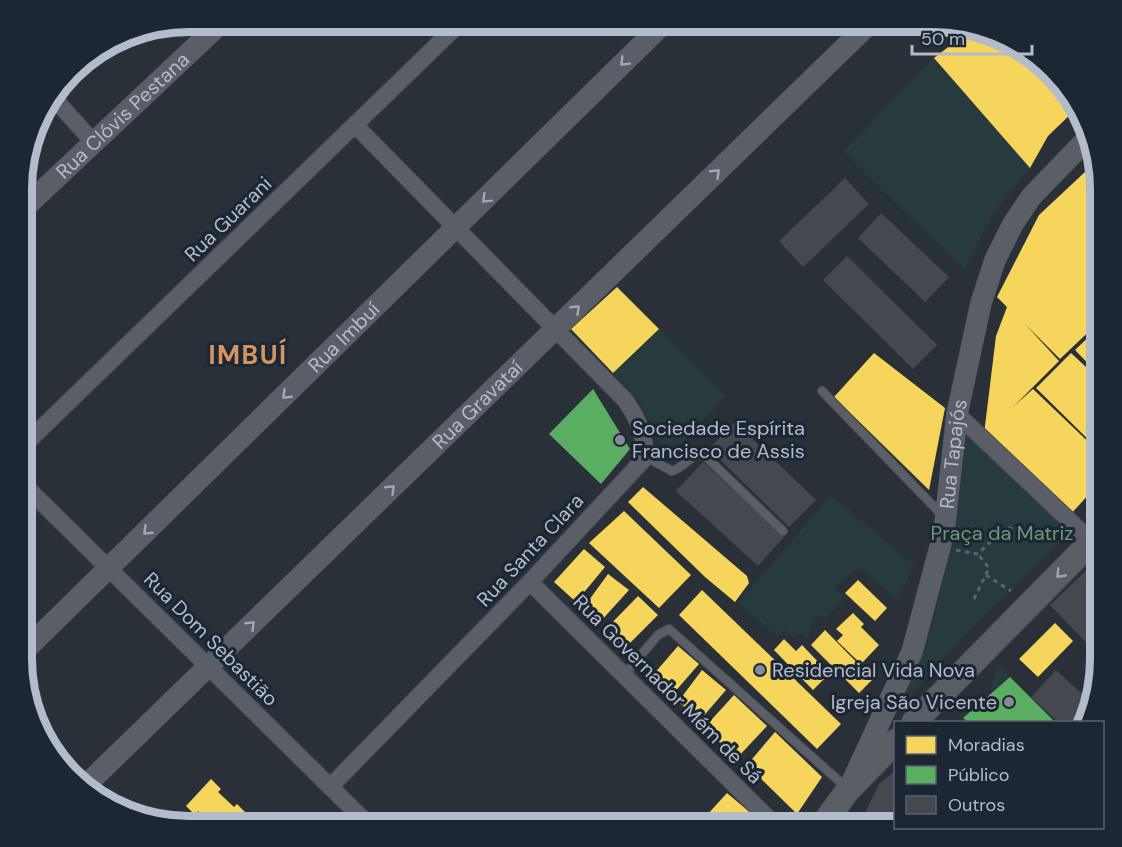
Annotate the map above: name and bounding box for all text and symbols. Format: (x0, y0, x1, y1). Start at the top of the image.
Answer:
scale bar (912, 18, 1032, 56)
text: 50 m (921, 27, 965, 51)
street label: Rua Clóvis Pestana (50, 47, 195, 184)
one-way arrow (621, 55, 632, 66)
one-way arrow (708, 170, 719, 181)
street label: Rua Guarani (179, 171, 277, 267)
one-way arrow (482, 192, 493, 203)
street label: Rua Imbuí (302, 296, 385, 378)
one-way arrow (569, 305, 579, 316)
district label: IMBUÍ (208, 338, 288, 372)
street label: Rua Gravataí (427, 354, 529, 455)
one-way arrow (283, 387, 294, 398)
street label: Rua Tapajós (934, 396, 973, 510)
place label: Sociedade Espírita Francisco de Assis (632, 415, 805, 464)
marker: Sociedade Espírita Francisco de Assis (613, 433, 627, 447)
one-way arrow (384, 485, 394, 496)
street label: Rua Santa Clara (471, 488, 589, 612)
park label: Praça da Matriz (931, 520, 1073, 546)
one-way arrow (144, 524, 154, 535)
street label: Rua Dom Sebastião (138, 566, 284, 712)
one-way arrow (1056, 566, 1067, 577)
street label: Rua Governador Mém de Sá (568, 589, 768, 789)
one-way arrow (244, 621, 255, 632)
place label: Residencial Vida Nova (772, 657, 975, 683)
marker: Residencial Vida Nova (753, 663, 767, 677)
place label: Igreja São Vicente (831, 689, 997, 715)
marker: Igreja São Vicente (1002, 695, 1016, 709)
legend (894, 721, 1104, 829)
text: Moradias (948, 733, 1025, 757)
text: Público (948, 763, 1009, 787)
text: Outros (948, 793, 1005, 817)

